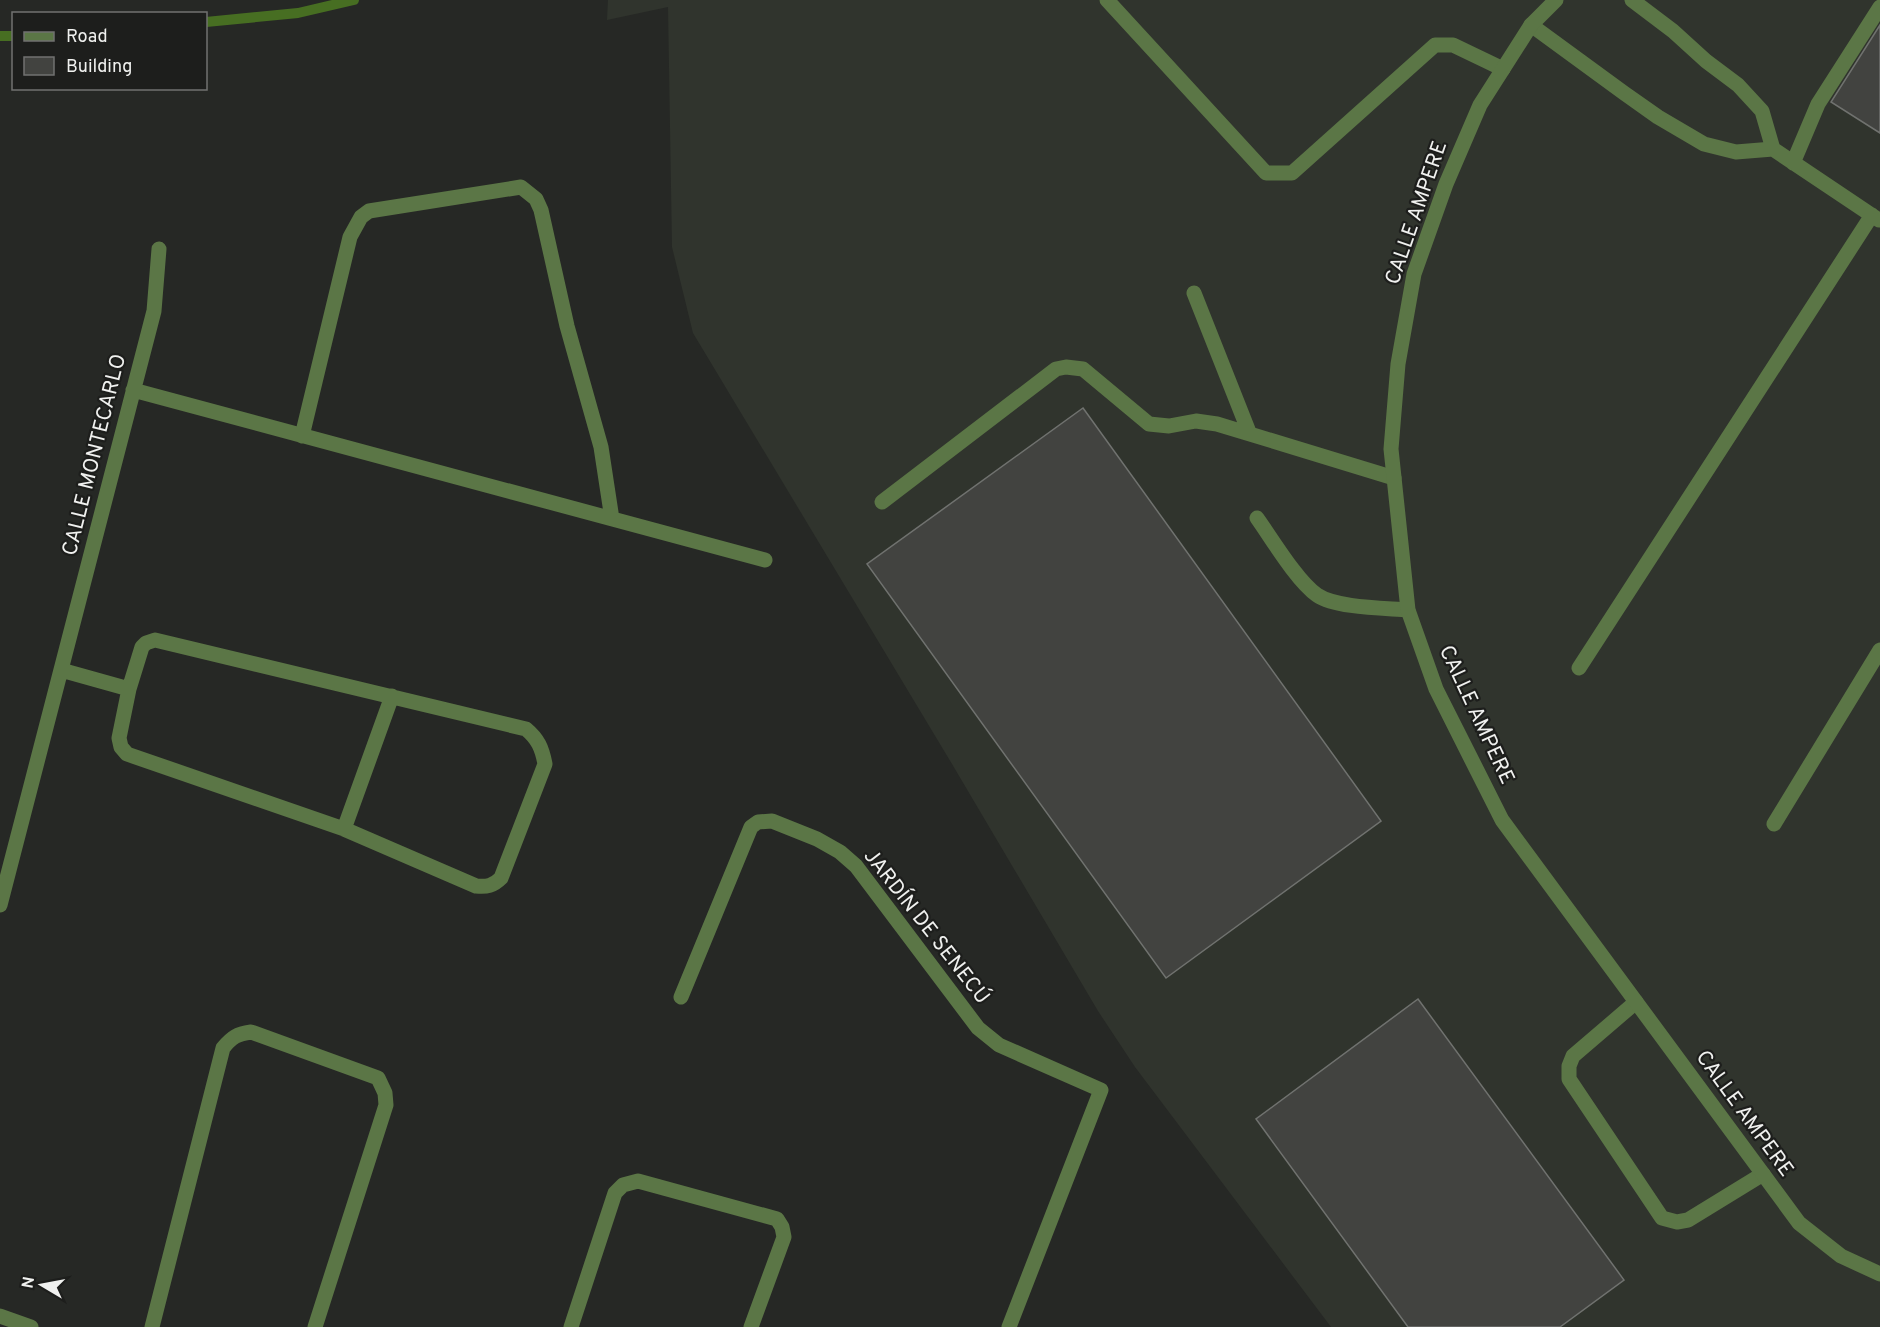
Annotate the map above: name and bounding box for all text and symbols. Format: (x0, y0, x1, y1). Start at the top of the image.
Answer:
legend (12, 12, 207, 90)
text: Road (66, 26, 108, 49)
text: Building (66, 56, 132, 79)
street label: CALLE AMPERE (1380, 138, 1454, 288)
street label: CALLE MONTECARLO (57, 351, 133, 559)
street label: CALLE AMPERE (1432, 641, 1520, 789)
street label: JARDÍN DE SENECÚ (857, 843, 996, 1010)
street label: CALLE AMPERE (1689, 1045, 1799, 1183)
north arrow (12, 1255, 72, 1315)
text: N (18, 1275, 40, 1290)

